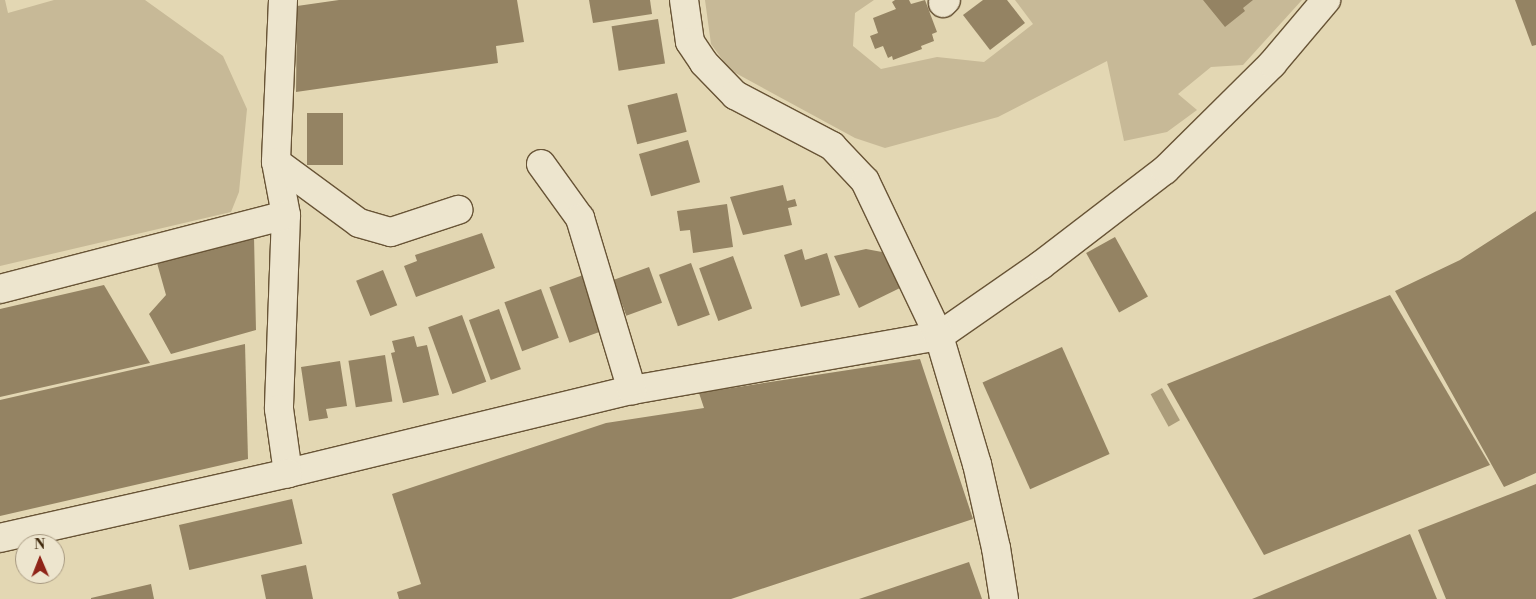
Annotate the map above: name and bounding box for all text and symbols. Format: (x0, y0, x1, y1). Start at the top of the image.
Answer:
north arrow (15, 534, 65, 584)
text: N (34, 536, 45, 554)

